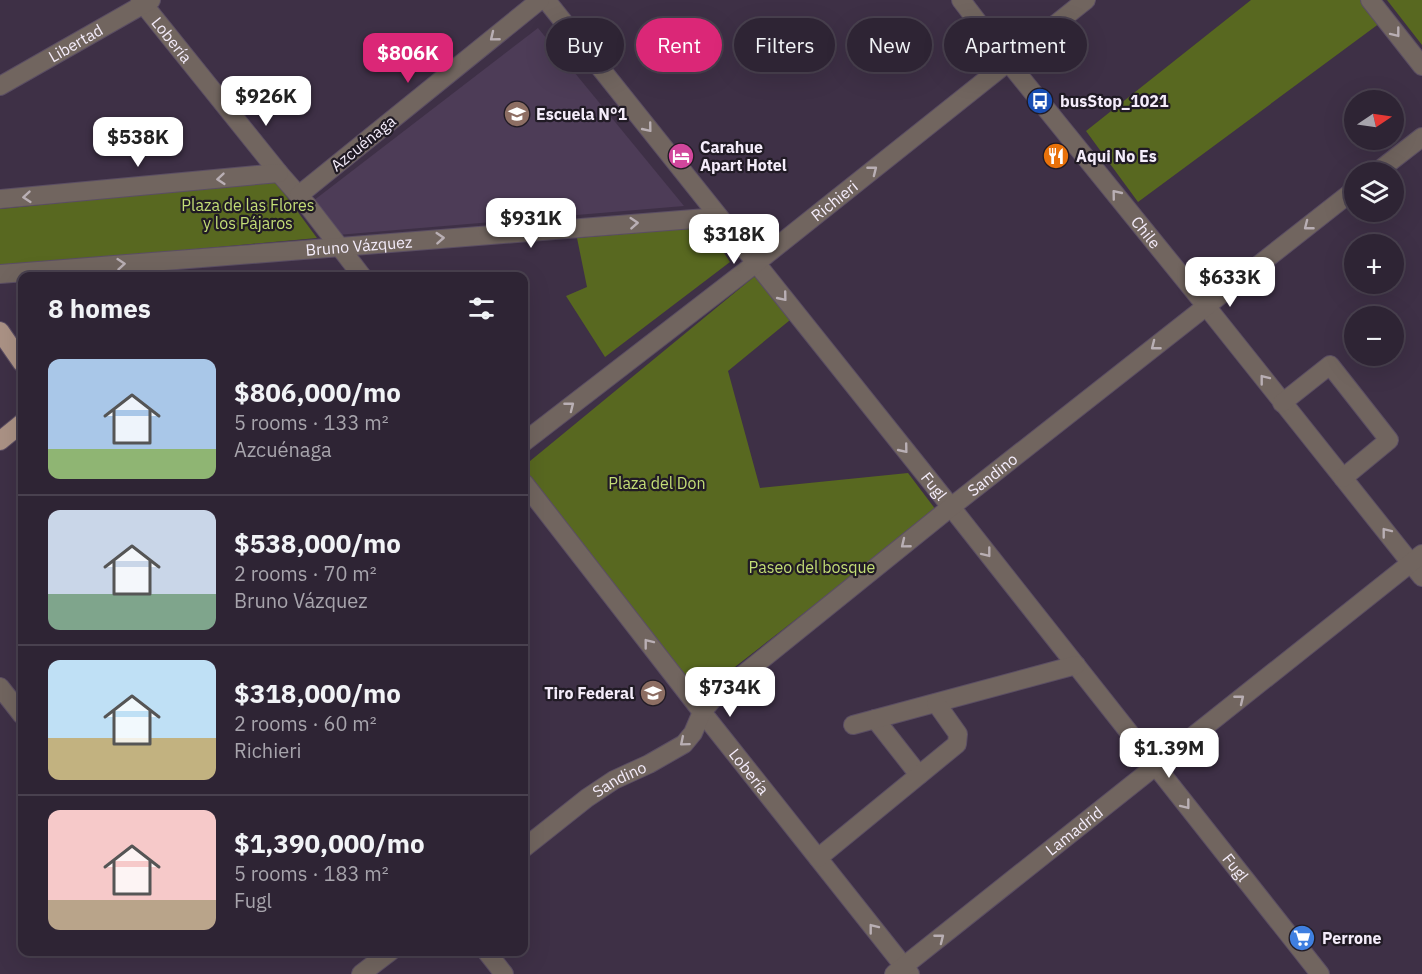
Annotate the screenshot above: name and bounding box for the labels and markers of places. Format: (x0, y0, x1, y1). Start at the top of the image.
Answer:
pin: $806K (366, 33, 450, 84)
pin: $926K (224, 76, 308, 127)
bus stop icon: busStop_1021 (1025, 86, 1055, 116)
place label: busStop_1021 (1060, 91, 1169, 111)
school or university icon: Escuela N°1 (502, 99, 532, 129)
place label: Escuela N°1 (536, 104, 627, 124)
pin: $538K (96, 117, 180, 168)
place label: Carahue Apart Hotel (700, 137, 787, 175)
hotel icon: Carahue Apart Hotel (666, 141, 696, 171)
restaurant icon: Aqui No Es (1041, 141, 1071, 171)
place label: Aqui No Es (1076, 146, 1157, 166)
pin: $931K (489, 198, 573, 249)
pin: $318K (692, 214, 776, 265)
pin: $633K (1188, 257, 1272, 308)
pin: $734K (688, 667, 772, 718)
school or university icon: Tiro Federal (638, 678, 668, 708)
place label: Tiro Federal (544, 683, 634, 703)
pin: $1.39M (1120, 728, 1218, 779)
supermarket icon: Perrone (1287, 923, 1317, 953)
place label: Perrone (1322, 928, 1382, 948)

